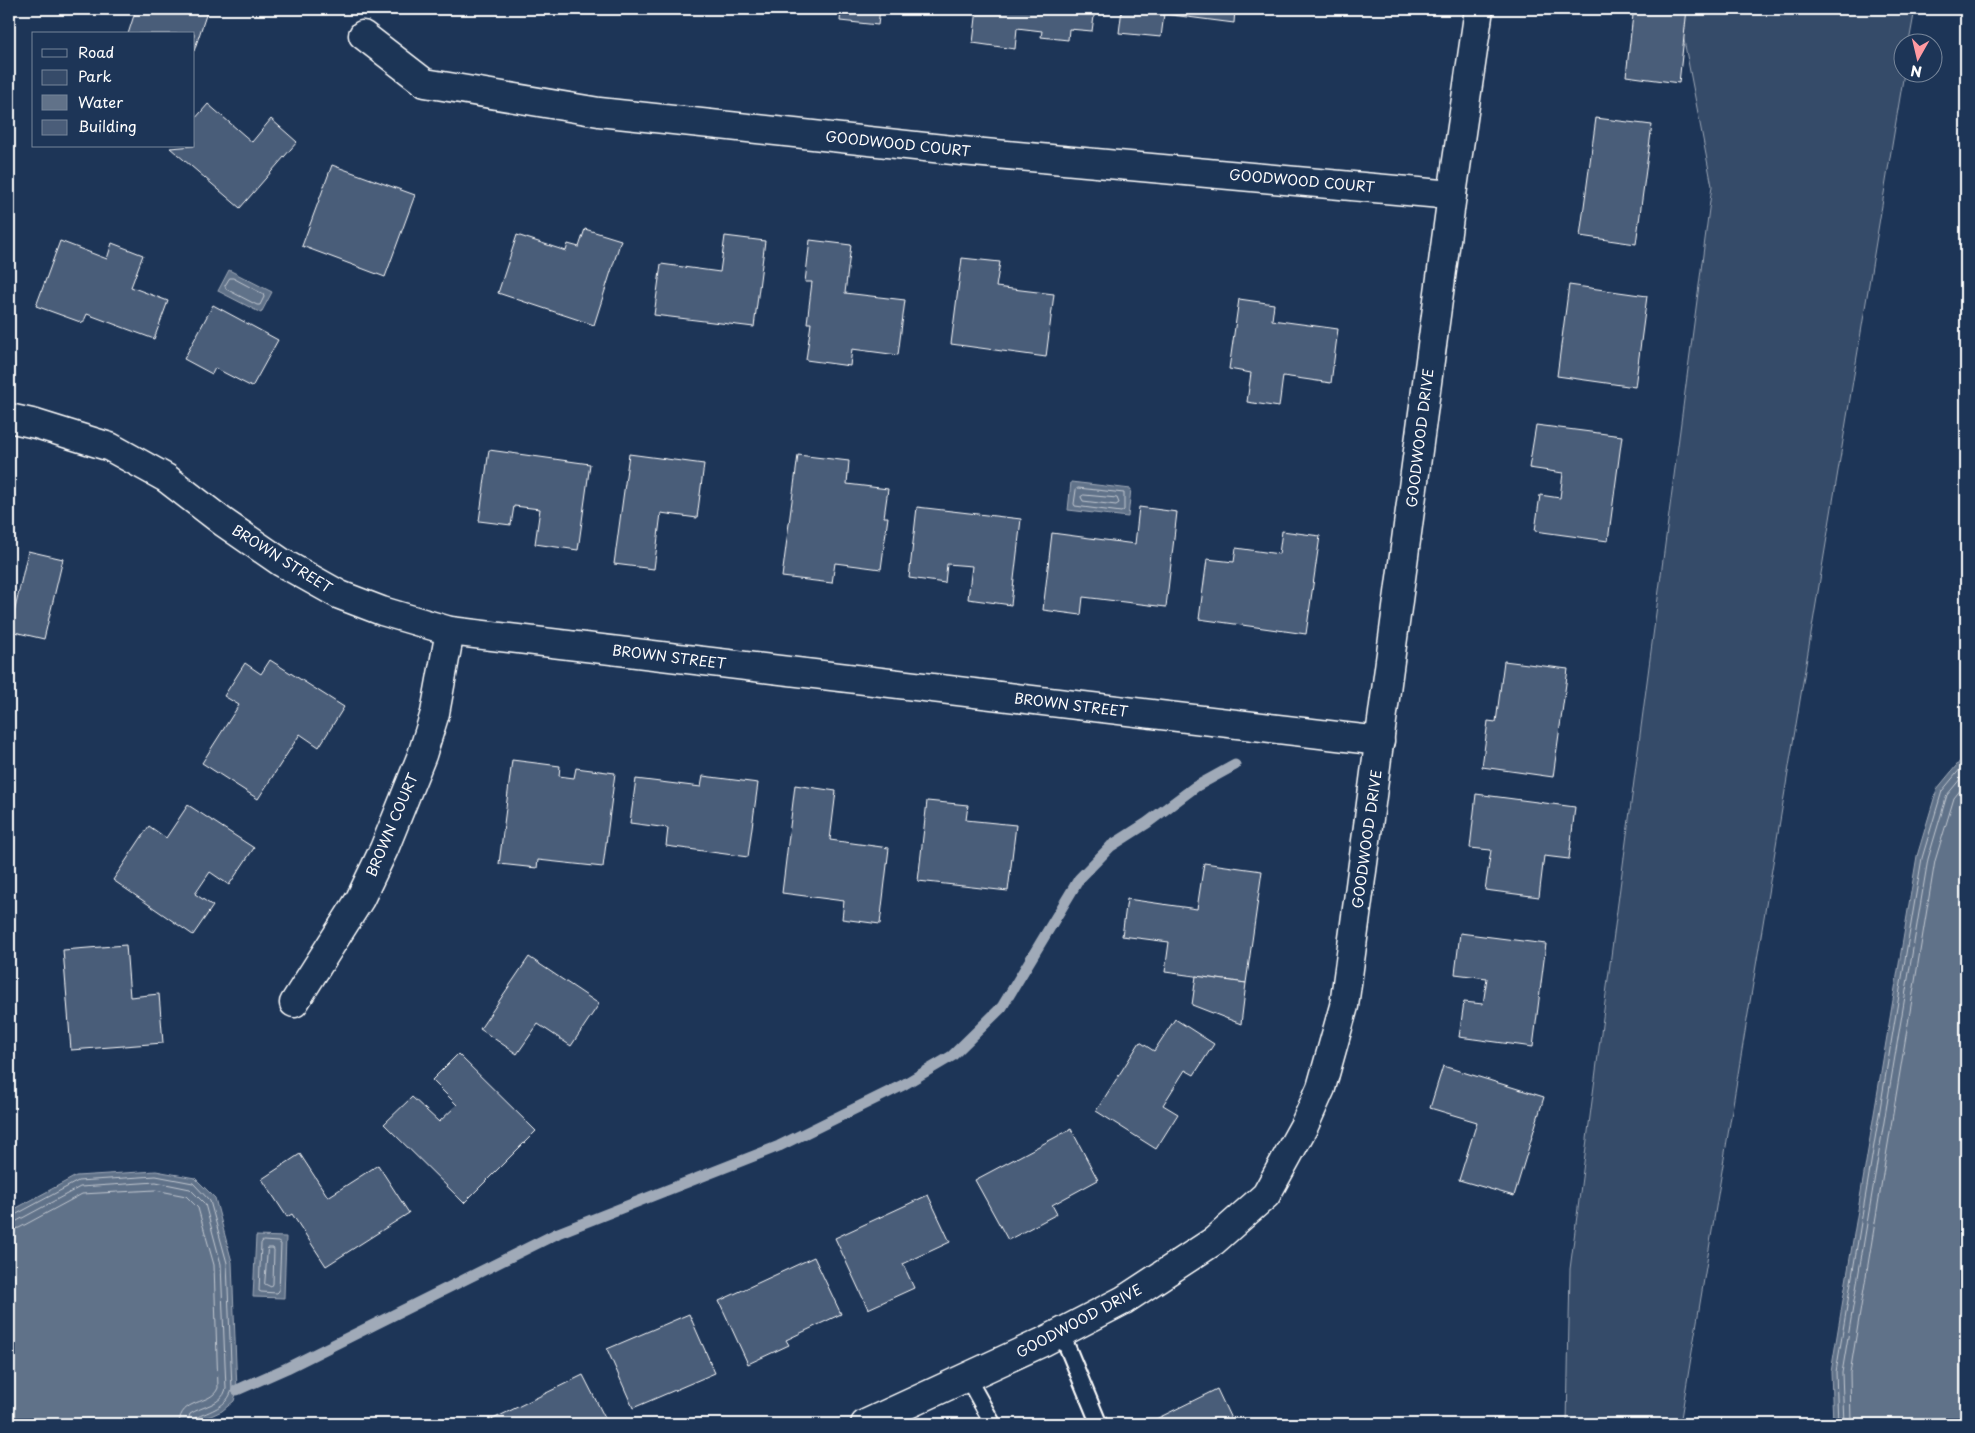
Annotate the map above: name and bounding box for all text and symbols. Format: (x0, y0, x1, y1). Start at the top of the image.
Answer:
legend (32, 32, 195, 148)
north arrow (1892, 32, 1942, 82)
text: Road (78, 40, 114, 63)
text: N (1909, 60, 1923, 83)
text: Park (78, 64, 112, 87)
text: Water (78, 90, 123, 113)
text: Building (78, 114, 137, 137)
street label: GOODWOOD COURT (824, 125, 972, 162)
street label: GOODWOOD COURT (1228, 164, 1376, 197)
street label: GOODWOOD DRIVE (1401, 367, 1438, 509)
street label: BROWN STREET (228, 519, 337, 598)
street label: BROWN STREET (611, 639, 728, 674)
street label: BROWN STREET (1013, 687, 1130, 722)
street label: GOODWOOD DRIVE (1346, 768, 1387, 910)
street label: BROWN COURT (360, 769, 423, 880)
street label: GOODWOOD DRIVE (1012, 1278, 1146, 1363)

